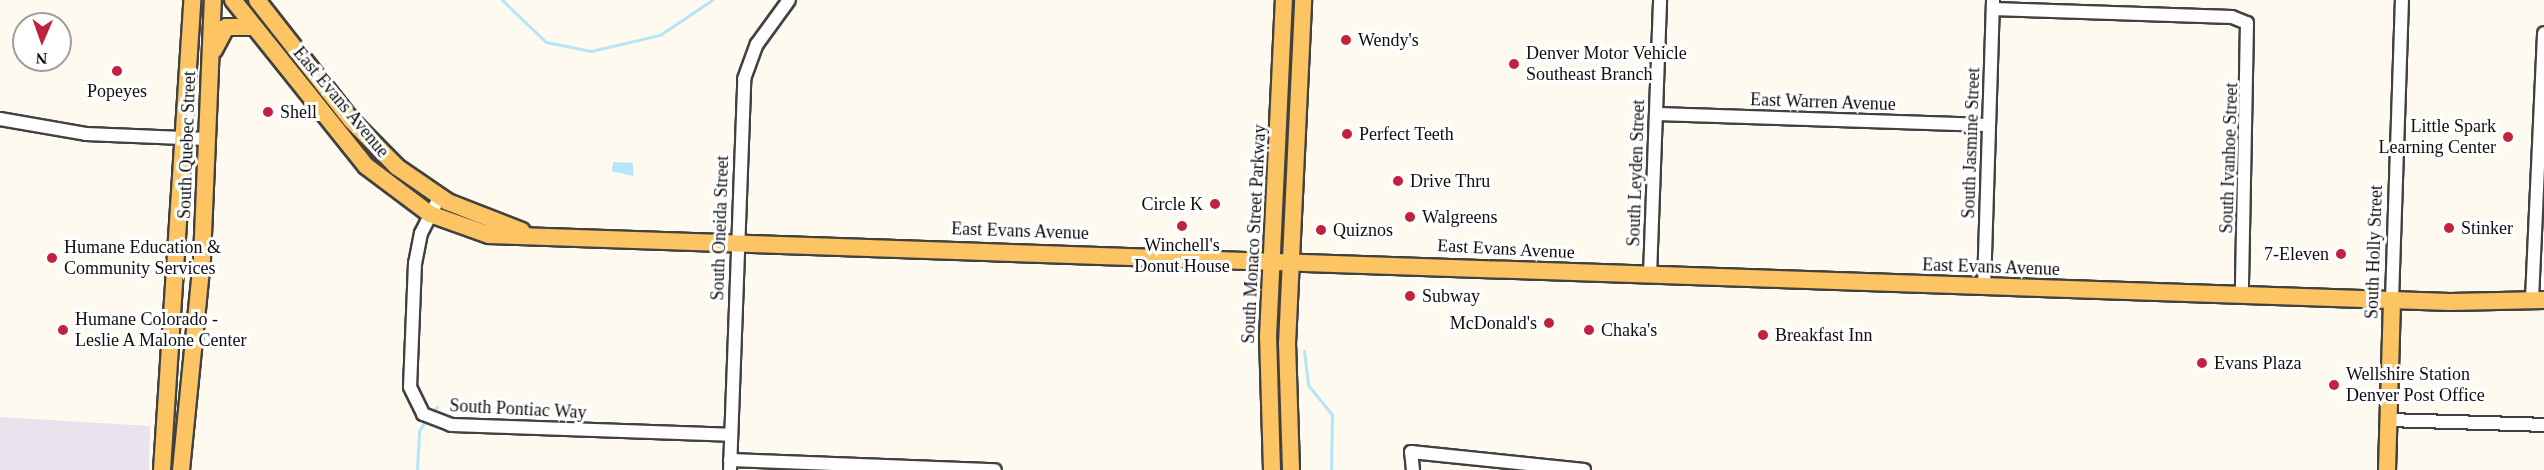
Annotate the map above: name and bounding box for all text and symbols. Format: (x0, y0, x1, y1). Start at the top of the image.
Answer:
north arrow (12, 12, 72, 72)
place label: Wendy's (1358, 29, 1419, 51)
marker: Wendy's (1339, 33, 1353, 47)
street label: East Evans Avenue (288, 42, 394, 162)
place label: Denver Motor Vehicle Southeast Branch (1526, 43, 1687, 86)
text: N (35, 50, 47, 67)
marker: Denver Motor Vehicle Southeast Branch (1507, 57, 1521, 71)
marker: Popeyes (110, 64, 124, 78)
street label: South Jasmine Street (1958, 67, 1984, 219)
street label: South Quebec Street (174, 71, 200, 219)
place label: Popeyes (87, 80, 147, 102)
street label: South Ivanhoe Street (2216, 82, 2242, 234)
street label: East Warren Avenue (1749, 89, 1897, 115)
street label: South Leyden Street (1623, 99, 1649, 247)
place label: Shell (280, 101, 317, 123)
marker: Shell (261, 105, 275, 119)
place label: Little Spark Learning Center (2379, 116, 2496, 158)
place label: Perfect Teeth (1359, 123, 1454, 145)
street label: South Monaco Street Parkway (1237, 124, 1271, 344)
marker: Perfect Teeth (1340, 127, 1354, 141)
marker: Little Spark Learning Center (2501, 130, 2515, 144)
street label: South Oneida Street (707, 155, 733, 301)
place label: Drive Thru (1410, 170, 1490, 192)
marker: Drive Thru (1391, 174, 1405, 188)
street label: South Holly Street (2361, 185, 2387, 319)
place label: Circle K (1142, 193, 1203, 215)
marker: Circle K (1208, 197, 1222, 211)
place label: Walgreens (1422, 206, 1498, 228)
marker: Walgreens (1403, 210, 1417, 224)
place label: Stinker (2461, 217, 2513, 239)
street label: East Evans Avenue (950, 218, 1090, 244)
marker: Winchell's Donut House (1175, 219, 1189, 233)
place label: Quiznos (1333, 219, 1393, 241)
marker: Stinker (2442, 221, 2456, 235)
marker: Quiznos (1314, 223, 1328, 237)
place label: Winchell's Donut House (1134, 235, 1230, 278)
street label: East Evans Avenue (1436, 235, 1576, 263)
place label: Humane Education & Community Services (64, 237, 221, 280)
place label: 7-Eleven (2264, 243, 2329, 265)
marker: 7-Eleven (2334, 247, 2348, 261)
marker: Humane Education & Community Services (45, 251, 59, 265)
street label: East Evans Avenue (1921, 254, 2061, 280)
place label: Subway (1422, 285, 1480, 307)
marker: Subway (1403, 289, 1417, 303)
place label: Humane Colorado - Leslie A Malone Center (75, 309, 248, 352)
place label: McDonald's (1450, 312, 1537, 334)
marker: McDonald's (1542, 316, 1556, 330)
place label: Chaka's (1601, 319, 1657, 341)
marker: Humane Colorado - Leslie A Malone Center (56, 323, 70, 337)
marker: Chaka's (1582, 323, 1596, 337)
place label: Breakfast Inn (1775, 324, 1872, 346)
marker: Breakfast Inn (1756, 328, 1770, 342)
place label: Evans Plaza (2214, 352, 2301, 374)
marker: Evans Plaza (2195, 356, 2209, 370)
place label: Wellshire Station Denver Post Office (2346, 364, 2485, 406)
marker: Wellshire Station Denver Post Office (2327, 378, 2341, 392)
street label: South Pontiac Way (449, 395, 587, 423)

